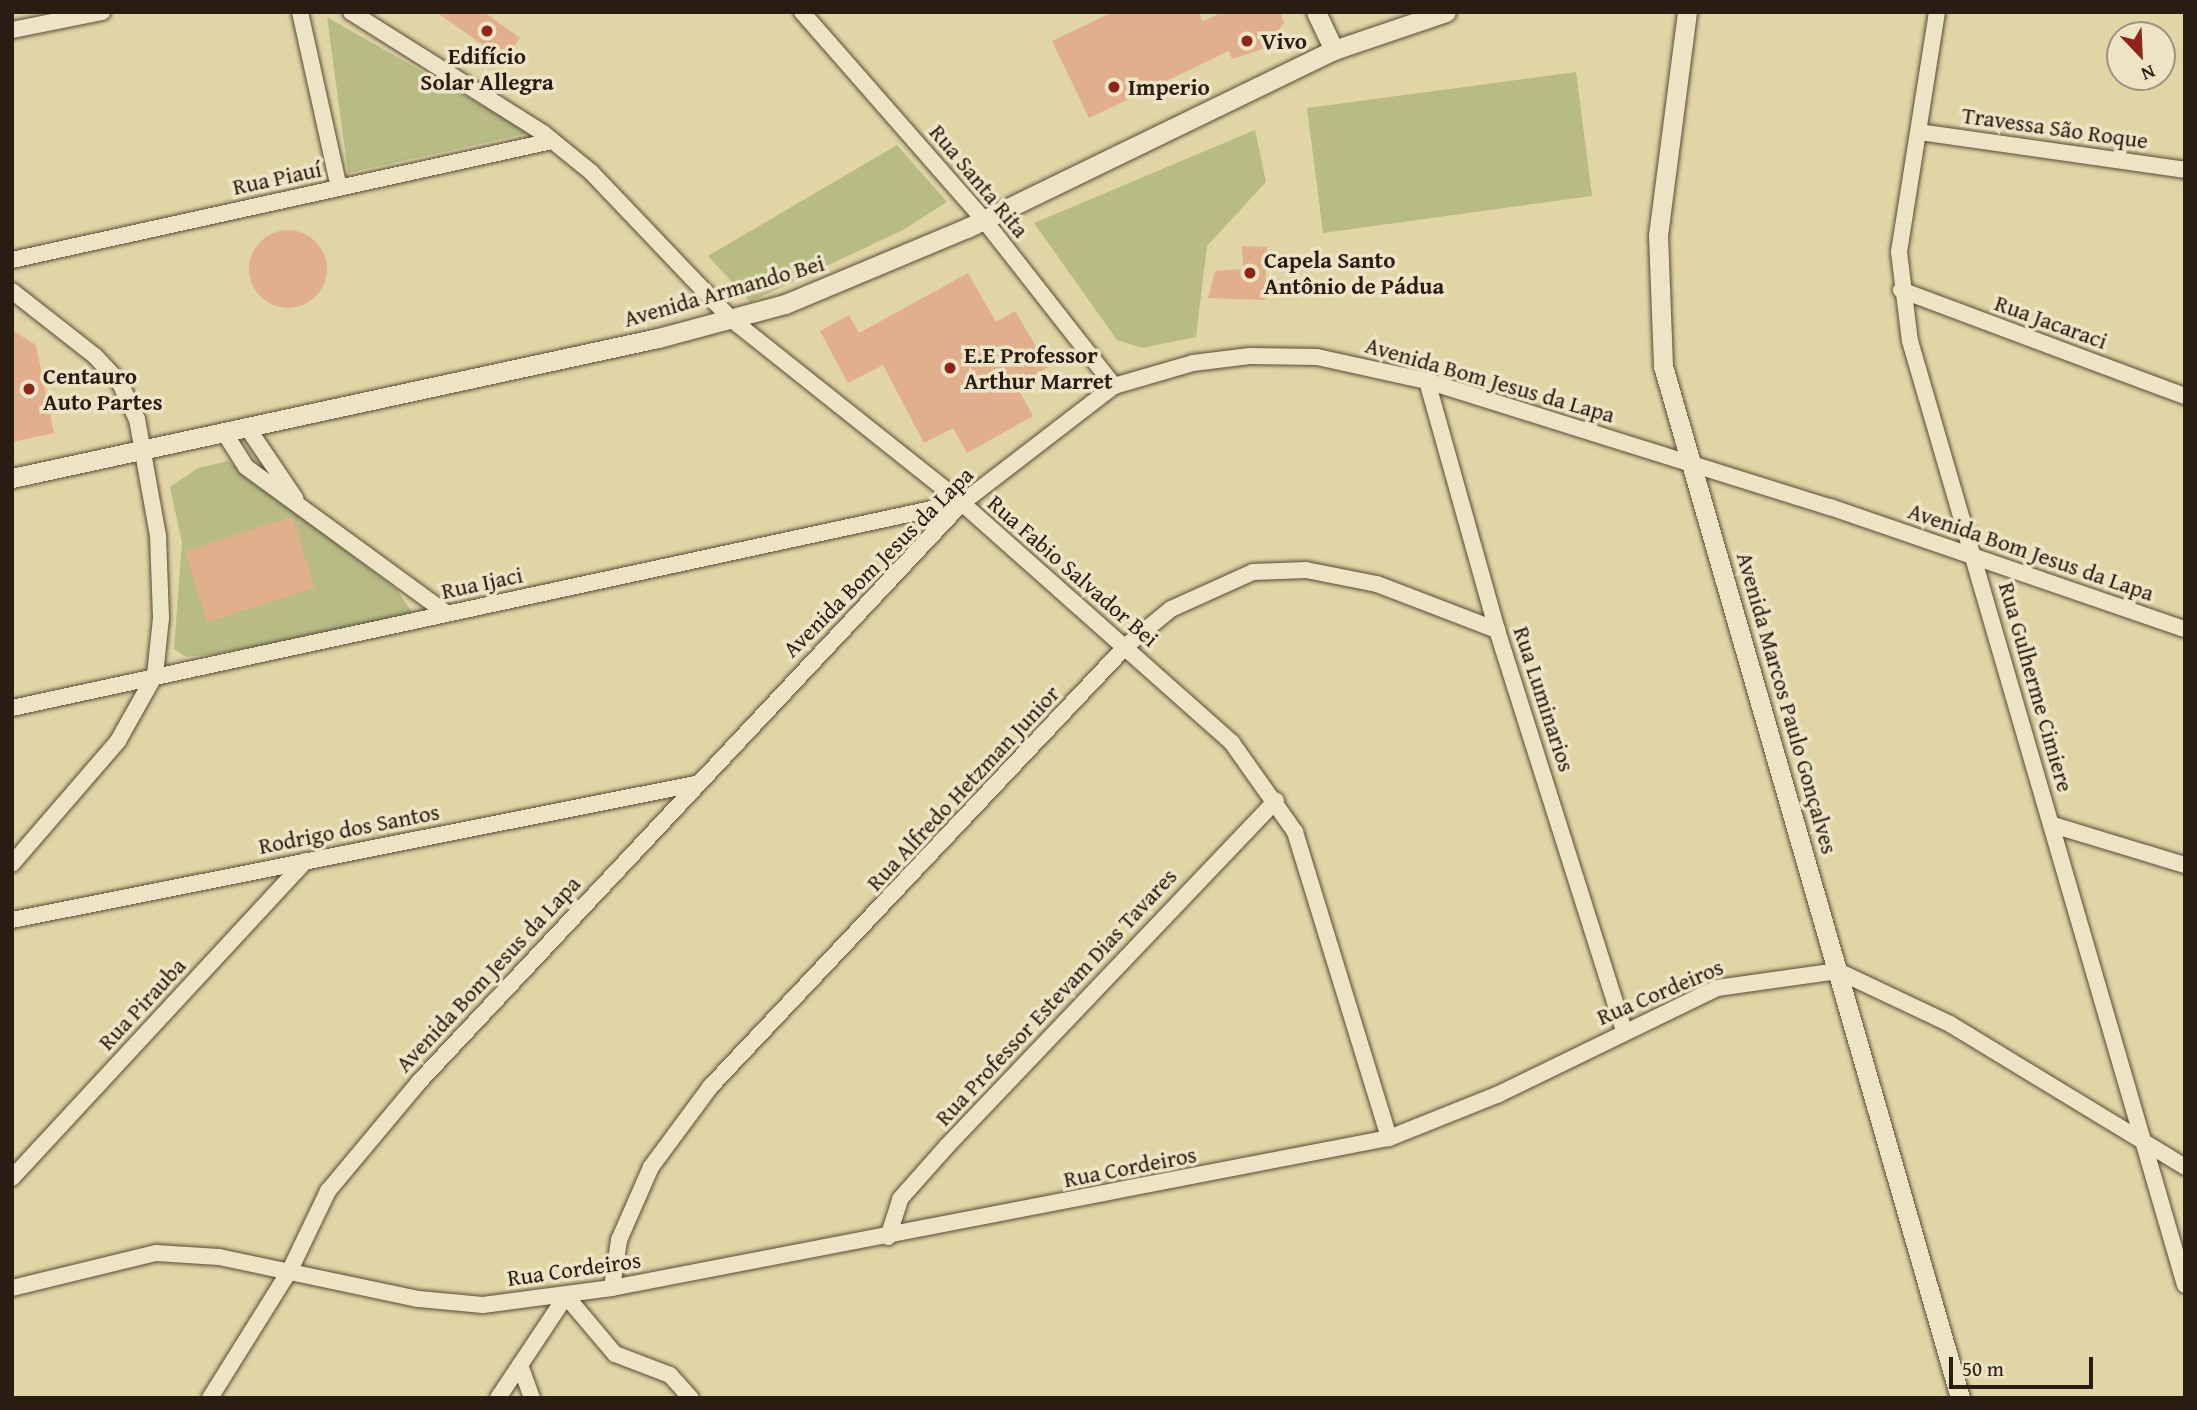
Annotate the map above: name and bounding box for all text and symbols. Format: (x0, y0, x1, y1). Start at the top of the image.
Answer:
north arrow (2106, 21, 2176, 91)
marker: Edifício Solar Allegra (479, 23, 495, 39)
place label: Vivo (1261, 27, 1307, 55)
marker: Vivo (1239, 33, 1255, 49)
place label: Edifício Solar Allegra (420, 42, 554, 96)
text: N (2137, 58, 2160, 89)
place label: Imperio (1128, 73, 1210, 101)
marker: Imperio (1106, 79, 1122, 95)
street label: Travessa São Roque (1960, 101, 2150, 155)
street label: Rua Santa Rita (924, 119, 1034, 243)
street label: Rua Piauí (230, 155, 324, 201)
place label: Capela Santo Antônio de Pádua (1264, 246, 1444, 300)
street label: Avenida Armando Bei (620, 249, 828, 333)
marker: Capela Santo Antônio de Pádua (1242, 265, 1258, 281)
street label: Rua Jacaraci (1991, 289, 2111, 355)
street label: Avenida Bom Jesus da Lapa (1362, 331, 1618, 429)
place label: E.E Professor Arthur Marret (964, 341, 1113, 395)
marker: E.E Professor Arthur Marret (942, 360, 958, 376)
place label: Centauro Auto Partes (43, 362, 163, 416)
marker: Centauro Auto Partes (21, 381, 37, 397)
street label: Avenida Bom Jesus da Lapa (777, 461, 979, 663)
street label: Rua Fabio Salvador Bei (982, 489, 1164, 653)
street label: Avenida Bom Jesus da Lapa (1904, 497, 2158, 607)
street label: Avenida Marcos Paulo Gonçalves (1731, 549, 1843, 857)
street label: Rua Ijaci (439, 561, 525, 605)
street label: Rua Gulherme Cimiere (1993, 579, 2079, 795)
street label: Rua Luminarios (1508, 623, 1580, 775)
street label: Rua Alfredo Hetzman Junior (861, 680, 1065, 896)
street label: Rodrigo dos Santos (256, 798, 442, 860)
street label: Rua Professor Estevam Dias Tavares (929, 863, 1183, 1131)
street label: Avenida Bom Jesus da Lapa (390, 870, 586, 1078)
street label: Rua Pirauba (92, 952, 192, 1056)
street label: Rua Cordeiros (1593, 953, 1727, 1031)
street label: Rua Cordeiros (1061, 1141, 1199, 1193)
street label: Rua Cordeiros (505, 1246, 643, 1292)
scale bar (1952, 1344, 2096, 1388)
text: 50 m (1962, 1353, 2004, 1384)

